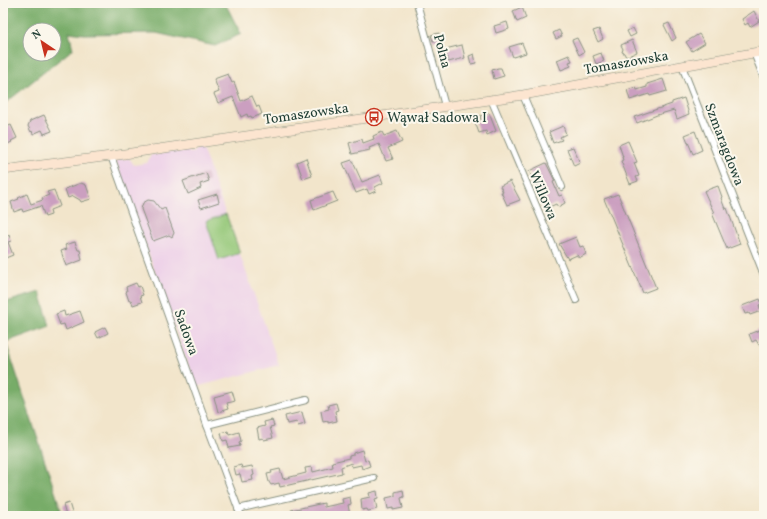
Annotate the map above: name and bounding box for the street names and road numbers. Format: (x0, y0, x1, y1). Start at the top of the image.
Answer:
street label: Polna (428, 32, 455, 71)
street label: Tomaszowska (582, 47, 670, 80)
street label: Tomaszowska (262, 99, 350, 130)
street label: Szmaragdowa (699, 100, 748, 189)
street label: Willowa (524, 168, 561, 223)
street label: Sadowa (169, 307, 203, 358)

